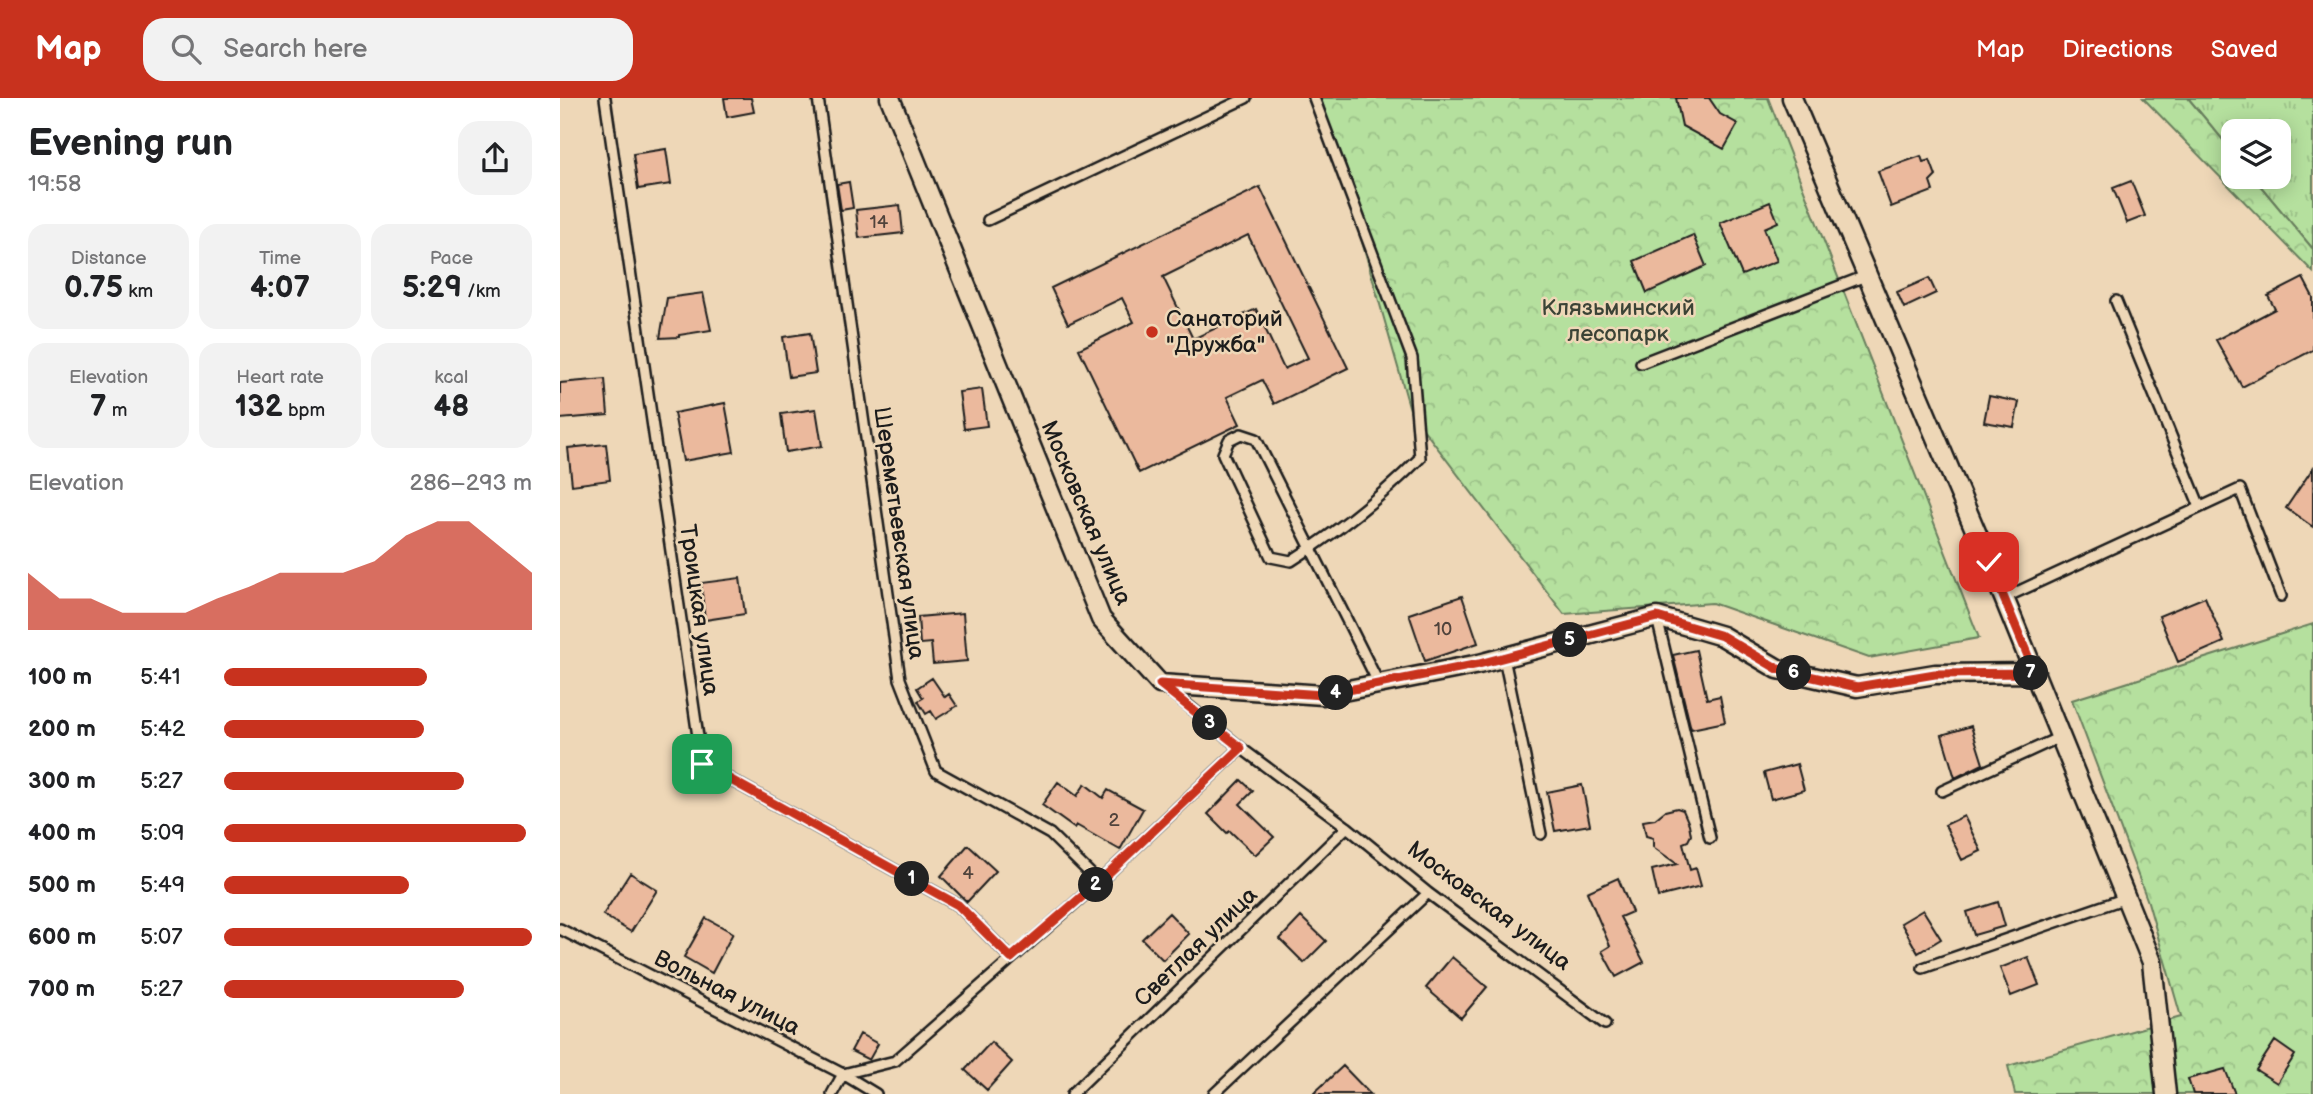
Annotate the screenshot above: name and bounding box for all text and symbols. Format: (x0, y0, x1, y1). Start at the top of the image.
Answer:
search box (143, 18, 633, 81)
text: Map (35, 29, 101, 69)
icon: search (167, 30, 205, 68)
text: Search here (223, 34, 367, 65)
text: Map (1976, 35, 2024, 64)
text: Directions (2062, 35, 2173, 64)
text: Saved (2211, 35, 2278, 64)
map controls (2221, 119, 2291, 189)
button: layers (2221, 119, 2291, 189)
text: Evening run (28, 121, 233, 166)
button: share (458, 121, 532, 195)
text: 19:58 (28, 170, 81, 198)
house number: 14 (870, 211, 889, 234)
text: Distance (71, 247, 147, 270)
text: Time (259, 247, 301, 270)
text: Pace (430, 247, 473, 270)
text: 0.75 (64, 270, 123, 306)
text: 4:07 (250, 270, 310, 306)
text: 5:29 (402, 270, 462, 306)
text: km (123, 280, 153, 303)
text: /km (462, 280, 501, 303)
park label: Клязьминский лесопарк (1541, 294, 1695, 348)
place label: Санаторий "Дружба" (1166, 305, 1283, 359)
marker: Санаторий "Дружба" (1144, 324, 1160, 340)
text: Elevation (69, 366, 148, 389)
text: Heart rate (236, 366, 324, 389)
text: kcal (434, 366, 468, 389)
text: 7 (90, 389, 107, 425)
text: 132 (235, 389, 283, 425)
text: 48 (433, 389, 469, 425)
text: m (107, 399, 127, 422)
text: bpm (283, 399, 325, 422)
street label: Шереметьевская улица (867, 405, 931, 662)
street label: Московская улица (1034, 417, 1138, 610)
text: Elevation (28, 469, 124, 497)
text: 286–293 m (410, 469, 532, 497)
street label: Троицкая улица (673, 523, 725, 698)
pin (1959, 532, 2019, 592)
icon: check (1970, 543, 2008, 581)
house number: 10 (1434, 618, 1452, 641)
pin: 5 (1552, 622, 1588, 658)
text: 5 (1564, 628, 1575, 651)
pin: 6 (1776, 656, 1812, 690)
pin: 7 (2014, 656, 2048, 690)
text: 6 (1788, 661, 1799, 684)
text: 7 (2025, 661, 2036, 684)
text: 100 m (28, 663, 92, 691)
text: 5:41 (140, 663, 181, 691)
pin: 4 (1318, 676, 1354, 710)
text: 4 (1330, 681, 1341, 704)
pin: 3 (1192, 706, 1228, 740)
text: 3 (1204, 711, 1215, 734)
text: 200 m (28, 715, 96, 743)
text: 5:42 (140, 715, 185, 743)
pin (672, 734, 732, 794)
icon: arrive (683, 745, 721, 783)
text: 300 m (28, 767, 96, 795)
text: 5:27 (140, 767, 183, 795)
house number: 2 (1108, 809, 1120, 832)
text: 400 m (28, 819, 96, 847)
text: 5:09 (140, 819, 185, 847)
street label: Московская улица (1402, 835, 1577, 977)
pin: 1 (894, 862, 930, 896)
house number: 4 (962, 862, 974, 885)
text: 1 (908, 867, 916, 890)
pin: 2 (1078, 868, 1114, 902)
text: 500 m (28, 871, 96, 899)
text: 5:49 (140, 871, 185, 899)
text: 2 (1090, 873, 1101, 896)
street label: Светлая улица (1129, 881, 1264, 1013)
text: 600 m (28, 923, 96, 951)
text: 5:07 (140, 923, 183, 951)
street label: Вольная улица (649, 944, 805, 1042)
text: 700 m (28, 975, 95, 1003)
text: 5:27 (140, 975, 183, 1003)

